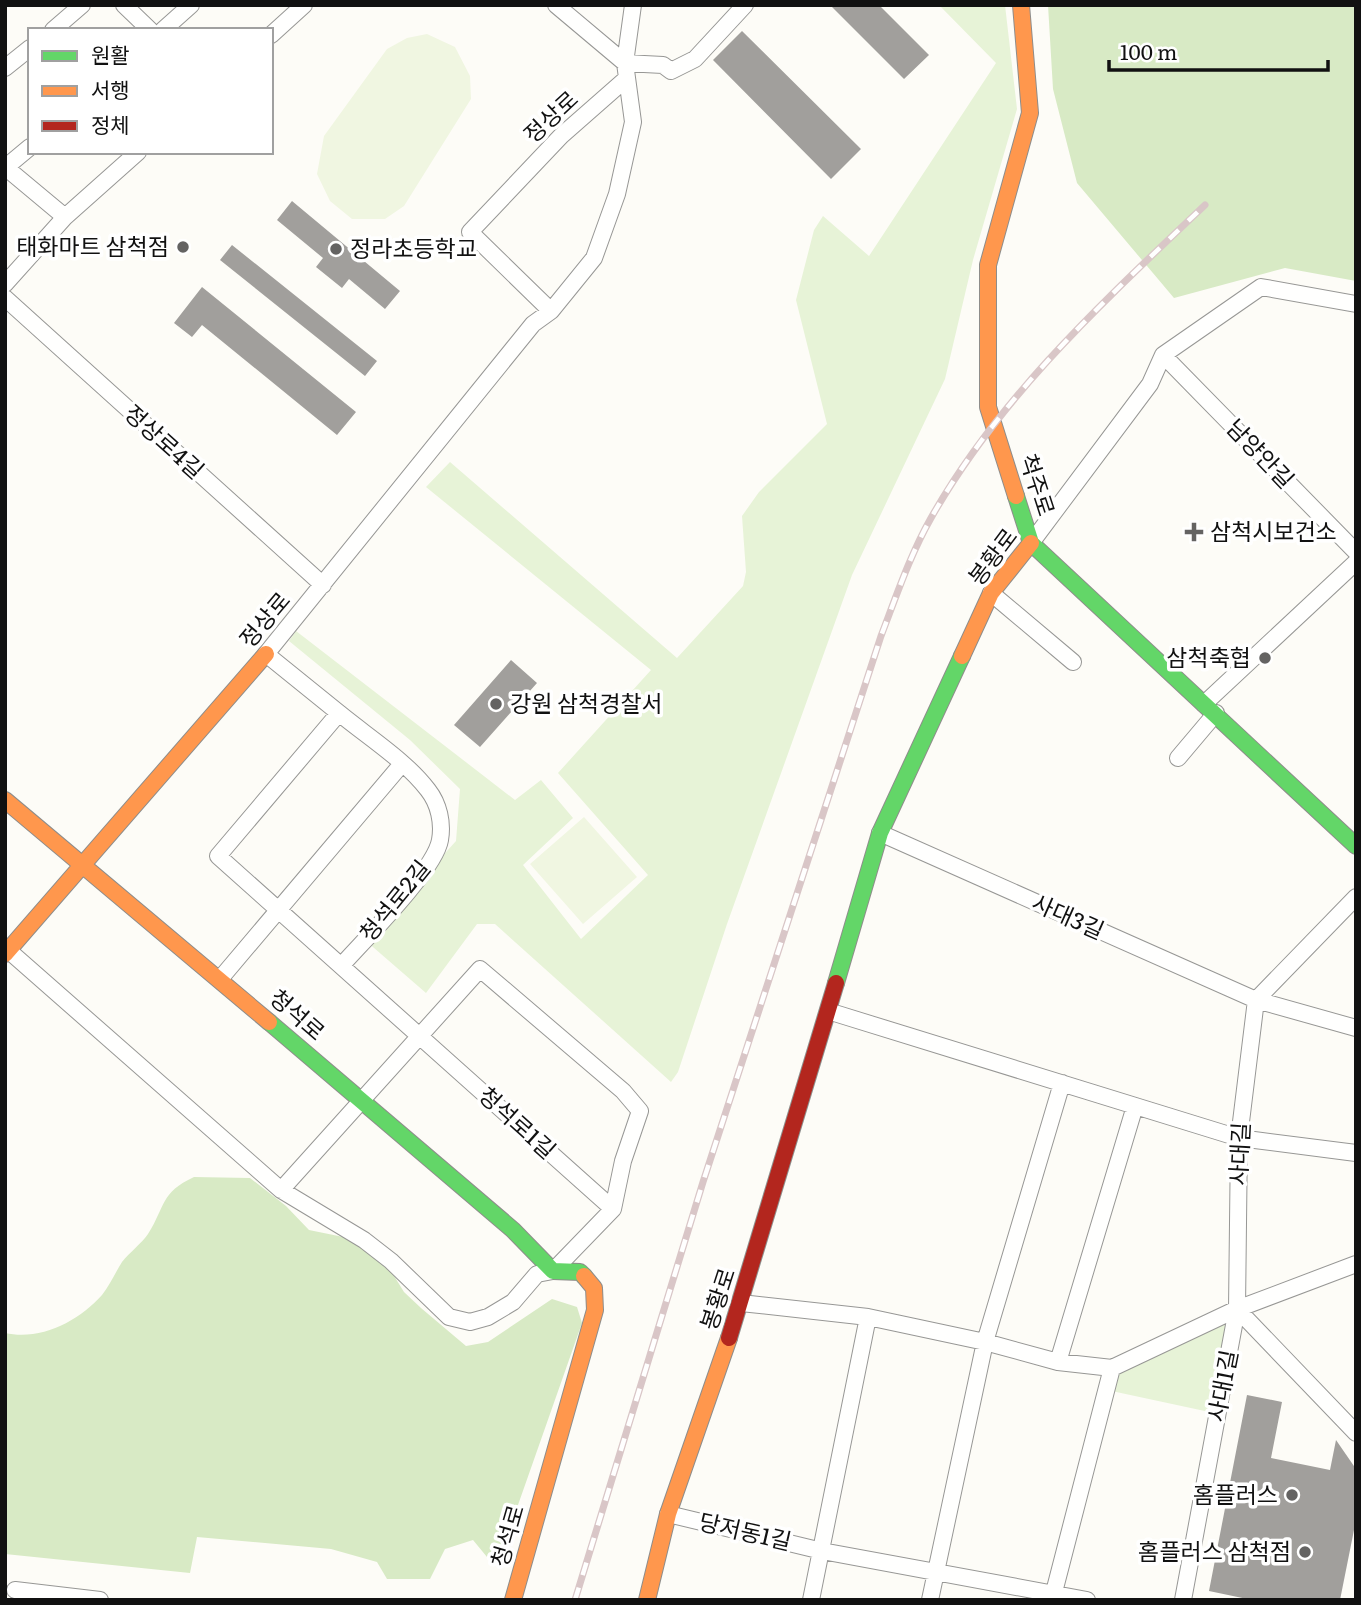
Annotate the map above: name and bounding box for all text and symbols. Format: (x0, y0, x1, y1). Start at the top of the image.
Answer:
legend (28, 28, 273, 154)
scale bar (1109, 28, 1328, 72)
text: 100 m (1120, 35, 1177, 66)
text: 원활 (91, 38, 130, 69)
text: 서행 (91, 73, 130, 104)
street label: 정상로 (515, 81, 584, 150)
text: 정체 (91, 108, 130, 139)
place label: 태화마트 삼척점 (16, 228, 169, 262)
place label: 정라초등학교 (350, 230, 477, 264)
marker: 태화마트 삼척점 (175, 239, 191, 255)
marker: 정라초등학교 (328, 241, 344, 257)
street label: 정상로4길 (118, 395, 213, 486)
street label: 남양안길 (1220, 410, 1303, 495)
street label: 척주로 (1013, 449, 1065, 520)
place label: 삼척시보건소 (1210, 513, 1337, 547)
street label: 봉황로 (959, 520, 1024, 591)
marker: 삼척시보건소 (1184, 522, 1204, 542)
street label: 정상로 (230, 583, 297, 654)
place label: 삼척축협 (1166, 639, 1251, 673)
marker: 삼척축협 (1257, 650, 1273, 666)
place label: 강원 삼척경찰서 (510, 685, 663, 719)
marker: 강원 삼척경찰서 (488, 696, 504, 712)
street label: 청석로2길 (350, 852, 437, 948)
street label: 사대3길 (1027, 884, 1110, 946)
street label: 청석로 (263, 980, 333, 1047)
street label: 청석로1길 (472, 1077, 565, 1166)
street label: 사대길 (1219, 1121, 1257, 1186)
street label: 봉황로 (690, 1263, 742, 1334)
street label: 사대1길 (1197, 1347, 1245, 1425)
place label: 홈플러스 (1193, 1476, 1278, 1510)
marker: 홈플러스 (1284, 1487, 1300, 1503)
street label: 청석로 (481, 1500, 531, 1571)
street label: 당저동1길 (696, 1503, 795, 1557)
place label: 홈플러스 삼척점 (1138, 1533, 1291, 1567)
marker: 홈플러스 삼척점 (1297, 1544, 1313, 1560)

